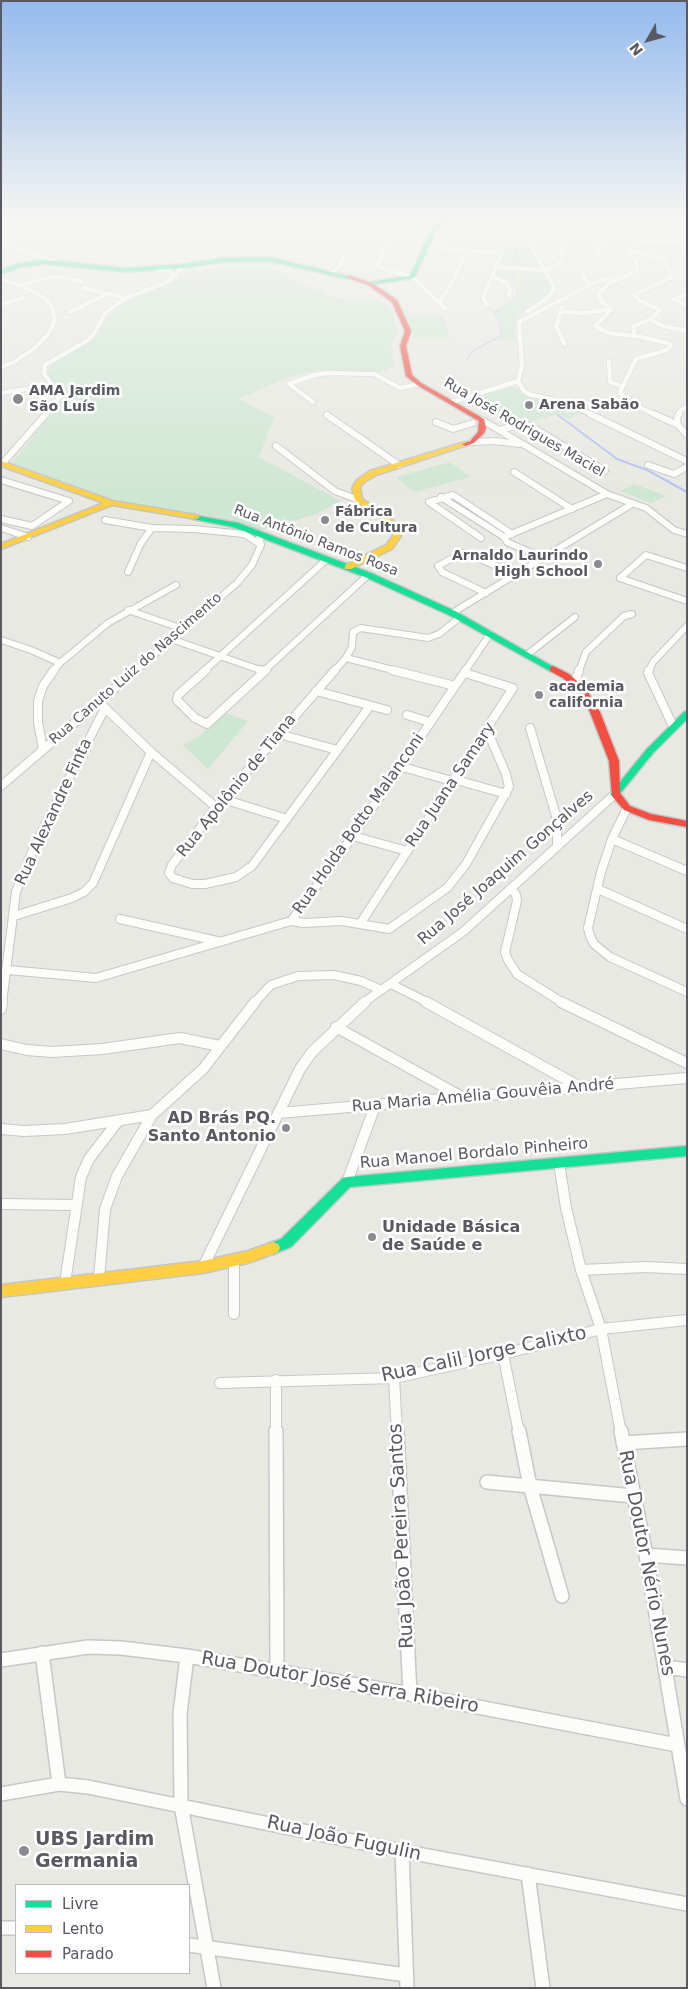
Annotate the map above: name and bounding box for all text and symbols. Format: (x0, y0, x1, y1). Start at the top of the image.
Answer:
north arrow (623, 15, 673, 65)
text: N (626, 40, 646, 59)
street label: Rua José Rodrigues Maciel (441, 375, 607, 481)
place label: AMA Jardim São Luís (29, 383, 120, 416)
marker: AMA Jardim São Luís (11, 392, 25, 406)
place label: Arena Sabão (539, 397, 639, 413)
marker: Arena Sabão (523, 399, 535, 411)
street label: Rua Antônio Ramos Rosa (231, 502, 401, 580)
place label: Fábrica de Cultura (335, 504, 417, 536)
marker: Fábrica de Cultura (319, 514, 331, 526)
place label: Arnaldo Laurindo High School (452, 548, 588, 580)
marker: Arnaldo Laurindo High School (592, 558, 604, 570)
street label: Rua Canuto Luiz do Nascimento (46, 590, 226, 748)
place label: academia california (549, 679, 625, 712)
marker: academia california (533, 689, 545, 701)
street label: Rua Apolônio de Tiana (173, 711, 301, 861)
street label: Rua Juana Samary (402, 719, 500, 851)
street label: Rua Holda Botto Malanconi (289, 730, 429, 918)
street label: Rua Alexandre Finta (12, 736, 96, 888)
street label: Rua José Joaquim Gonçalves (414, 787, 598, 949)
street label: Rua Maria Amélia Gouvêia André (351, 1075, 615, 1117)
place label: AD Brás PQ. Santo Antonio (148, 1109, 276, 1147)
marker: AD Brás PQ. Santo Antonio (280, 1122, 292, 1134)
street label: Rua Manoel Bordalo Pinheiro (359, 1134, 589, 1174)
place label: Unidade Básica de Saúde e (382, 1218, 520, 1256)
marker: Unidade Básica de Saúde e (366, 1231, 378, 1243)
street label: Rua Calil Jorge Calixto (379, 1322, 589, 1388)
street label: Rua João Pereira Santos (385, 1423, 419, 1649)
street label: Rua Doutor Nério Nunes (613, 1448, 679, 1678)
street label: Rua Doutor José Serra Ribeiro (199, 1647, 481, 1719)
street label: Rua João Fugulin (265, 1812, 423, 1866)
place label: UBS Jardim Germania (35, 1829, 154, 1873)
marker: UBS Jardim Germania (17, 1844, 31, 1858)
legend (15, 1884, 190, 1974)
text: Livre (62, 1895, 98, 1913)
text: Lento (62, 1920, 104, 1938)
text: Parado (62, 1945, 114, 1963)

